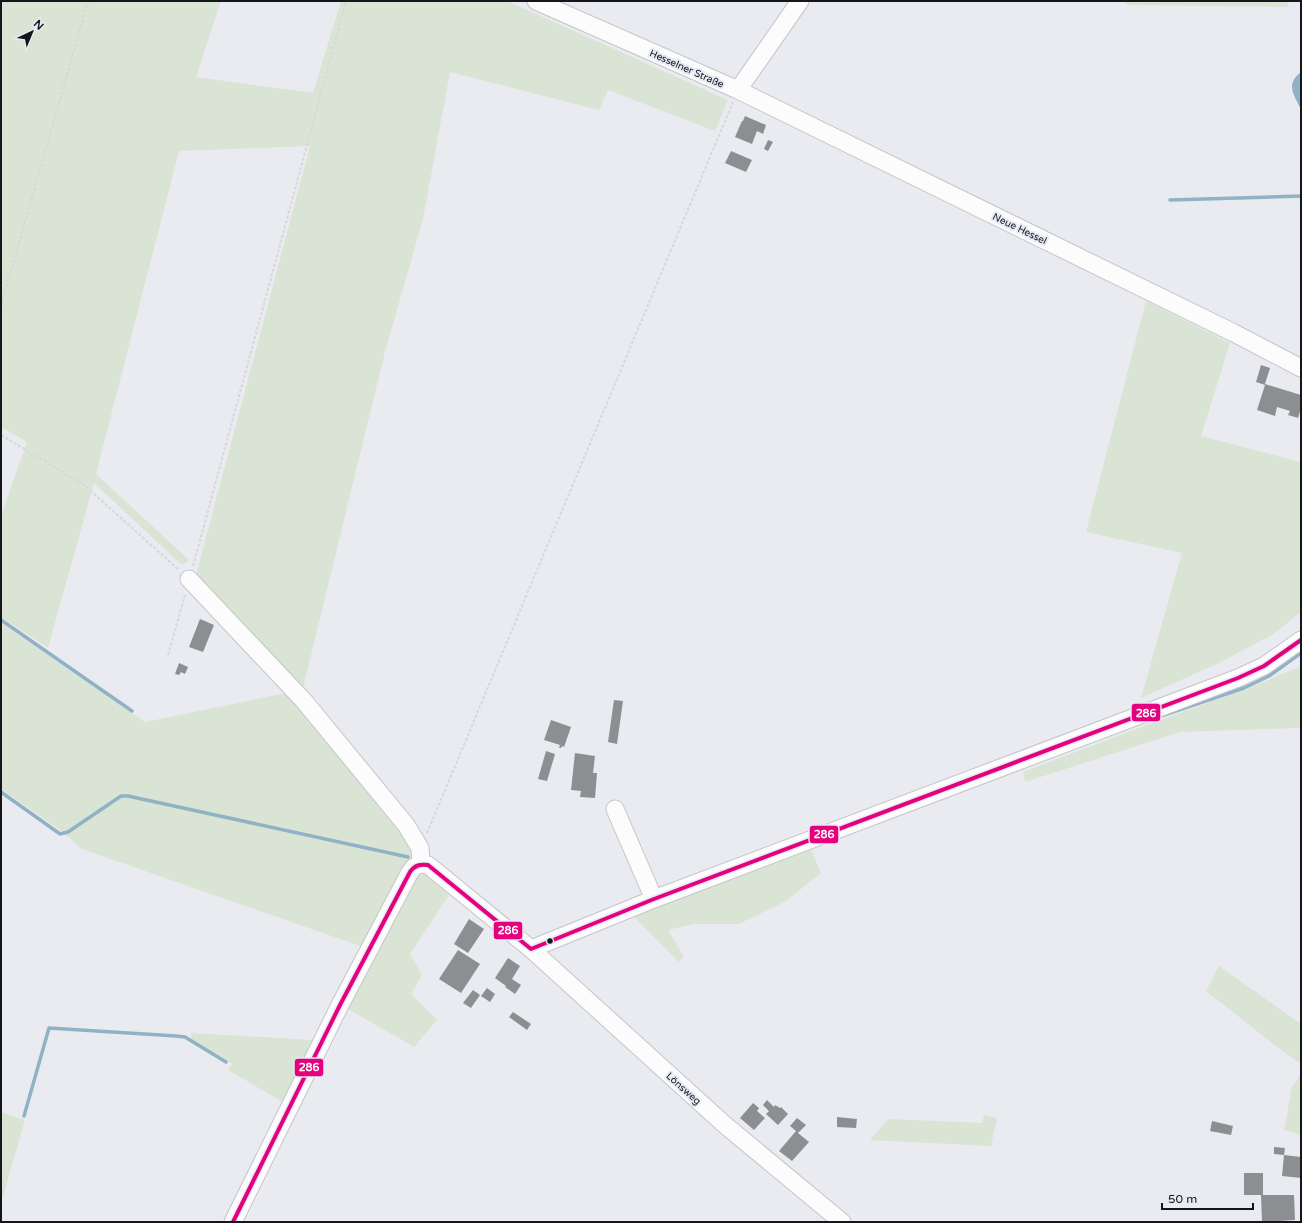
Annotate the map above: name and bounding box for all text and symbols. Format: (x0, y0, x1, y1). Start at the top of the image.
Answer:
north arrow (12, 12, 52, 52)
text: N (31, 17, 46, 33)
street label: Hesselner Straße (648, 47, 726, 91)
street label: Neue Hessel (991, 211, 1049, 247)
line badge: 286 (1131, 703, 1161, 722)
text: 286 (1136, 707, 1156, 720)
line badge: 286 (809, 825, 839, 844)
text: 286 (814, 828, 834, 841)
line badge: 286 (493, 921, 523, 940)
text: 286 (498, 924, 518, 937)
unlabelled marker (545, 936, 555, 946)
line badge: 286 (294, 1058, 324, 1077)
text: 286 (299, 1061, 319, 1074)
street label: Lönsweg (664, 1070, 703, 1107)
scale bar (1162, 1185, 1253, 1211)
text: 50 m (1168, 1192, 1197, 1206)

